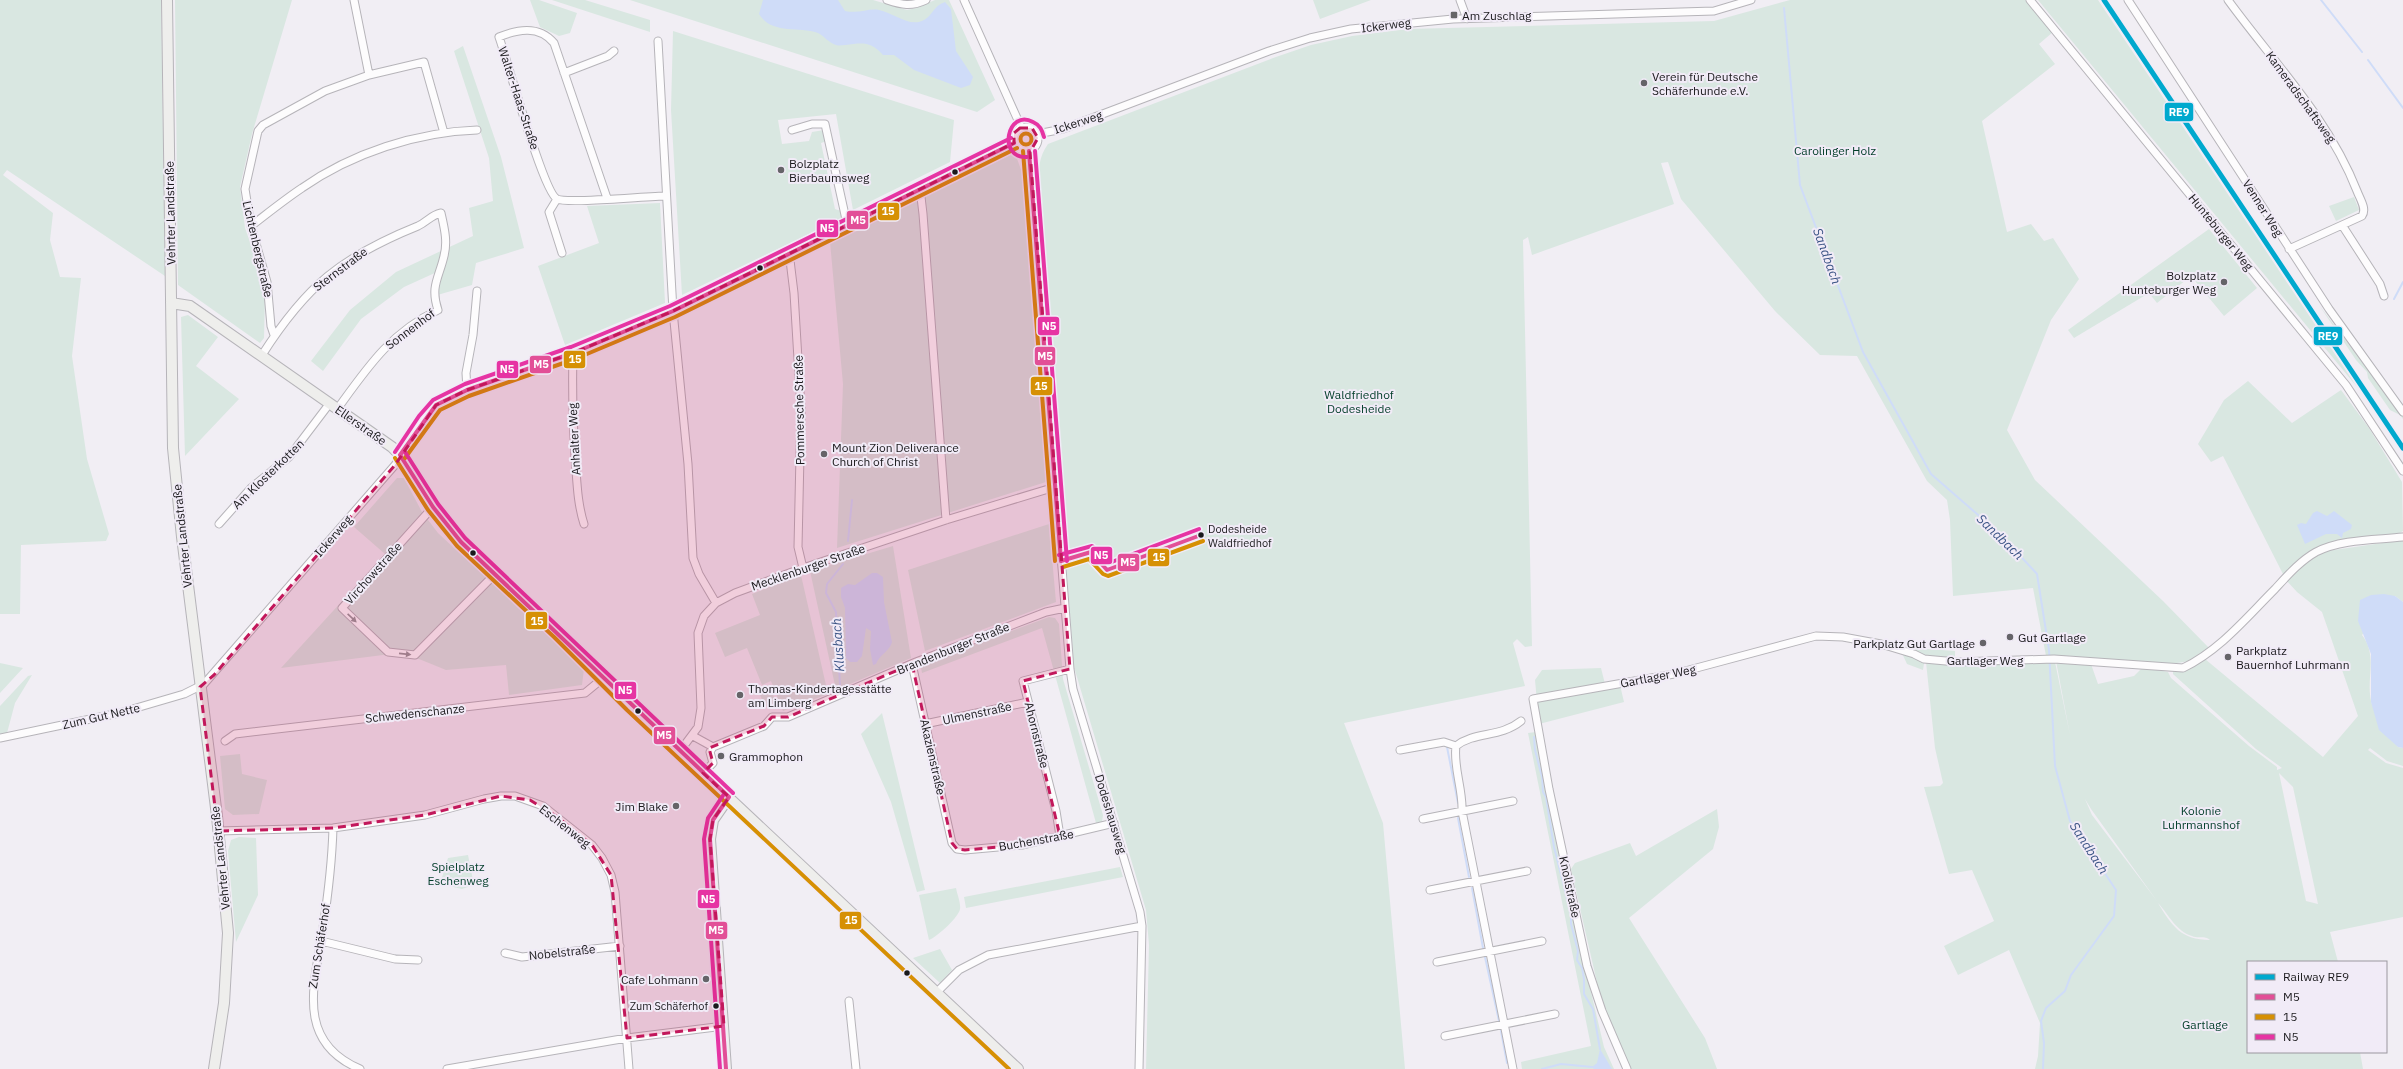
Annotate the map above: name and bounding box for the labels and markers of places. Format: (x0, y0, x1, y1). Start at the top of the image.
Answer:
place label: Am Zuschlag (1462, 8, 1532, 23)
marker: Am Zuschlag (1449, 10, 1459, 20)
place label: Verein für Deutsche Schäferhunde e.V. (1652, 69, 1758, 98)
marker: Verein für Deutsche Schäferhunde e.V. (1639, 78, 1649, 88)
place label: Bolzplatz Bierbaumsweg (789, 156, 870, 185)
marker: Bolzplatz Bierbaumsweg (776, 165, 786, 175)
unlabelled marker (950, 167, 960, 177)
unlabelled marker (755, 263, 765, 273)
place label: Bolzplatz Hunteburger Weg (2122, 268, 2217, 297)
marker: Bolzplatz Hunteburger Weg (2219, 277, 2229, 287)
place label: Mount Zion Deliverance Church of Christ (832, 440, 959, 469)
marker: Mount Zion Deliverance Church of Christ (819, 449, 829, 459)
place label: Dodesheide Waldfriedhof (1208, 522, 1272, 550)
marker: Dodesheide Waldfriedhof (1196, 530, 1206, 540)
unlabelled marker (468, 548, 478, 558)
place label: Gut Gartlage (2018, 630, 2087, 645)
marker: Gut Gartlage (2005, 632, 2015, 642)
place label: Parkplatz Gut Gartlage (1853, 636, 1975, 651)
marker: Parkplatz Gut Gartlage (1978, 638, 1988, 648)
place label: Parkplatz Bauernhof Luhrmann (2236, 643, 2350, 672)
marker: Parkplatz Bauernhof Luhrmann (2223, 652, 2233, 662)
place label: Thomas-Kindertagesstätte am Limberg (748, 681, 892, 710)
marker: Thomas-Kindertagesstätte am Limberg (735, 690, 745, 700)
unlabelled marker (633, 706, 643, 716)
place label: Grammophon (729, 749, 803, 764)
marker: Grammophon (716, 751, 726, 761)
place label: Jim Blake (615, 799, 668, 814)
marker: Jim Blake (671, 801, 681, 811)
unlabelled marker (902, 968, 912, 978)
place label: Cafe Lohmann (621, 972, 698, 987)
marker: Cafe Lohmann (701, 974, 711, 984)
place label: Zum Schäferhof (630, 999, 708, 1013)
marker: Zum Schäferhof (711, 1001, 721, 1011)

